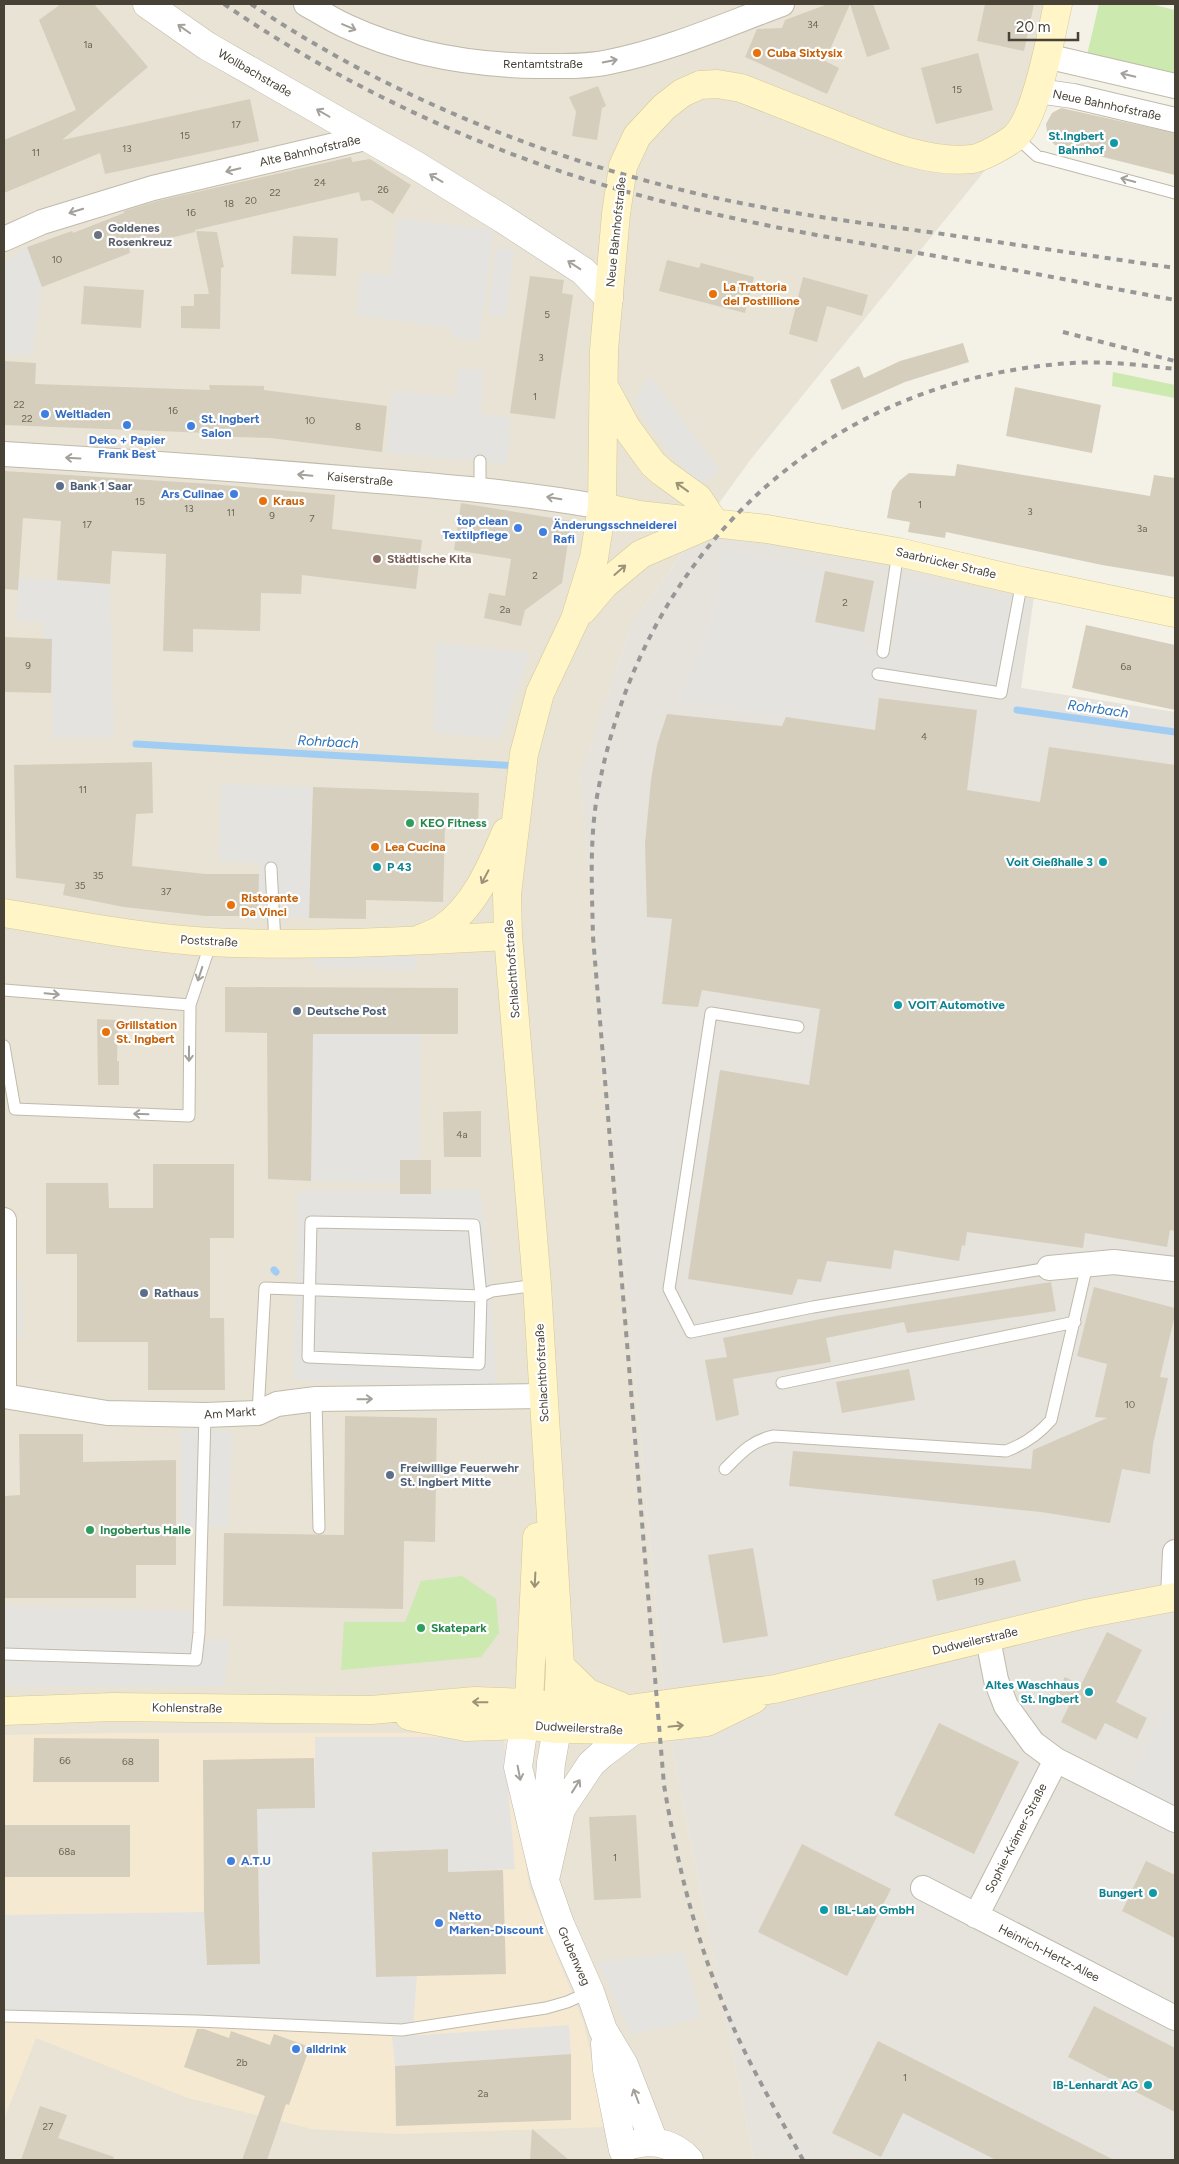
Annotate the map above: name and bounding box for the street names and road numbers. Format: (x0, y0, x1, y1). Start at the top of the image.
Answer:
street label: Wollbachstraße (215, 46, 295, 100)
street label: Rentamtstraße (503, 57, 583, 71)
street label: Neue Bahnhofstraße (1051, 87, 1163, 123)
street label: Alte Bahnhofstraße (258, 132, 362, 169)
street label: Neue Bahnhofstraße (603, 176, 629, 288)
street label: Kaiserstraße (327, 469, 394, 489)
street label: Saarbrücker Straße (894, 545, 998, 581)
street label: Schlachthofstraße (502, 919, 522, 1019)
street label: Poststraße (180, 933, 239, 950)
street label: Schlachthofstraße (532, 1323, 552, 1423)
street label: Am Markt (204, 1404, 257, 1422)
street label: Dudweilerstraße (931, 1624, 1020, 1658)
street label: Kohlenstraße (152, 1700, 223, 1716)
street label: Dudweilerstraße (535, 1719, 623, 1737)
street label: Sophie-Krämer-Straße (982, 1780, 1050, 1895)
street label: Heinrich-Hertz-Allee (996, 1921, 1102, 1985)
street label: Grubenweg (555, 1924, 593, 1988)

